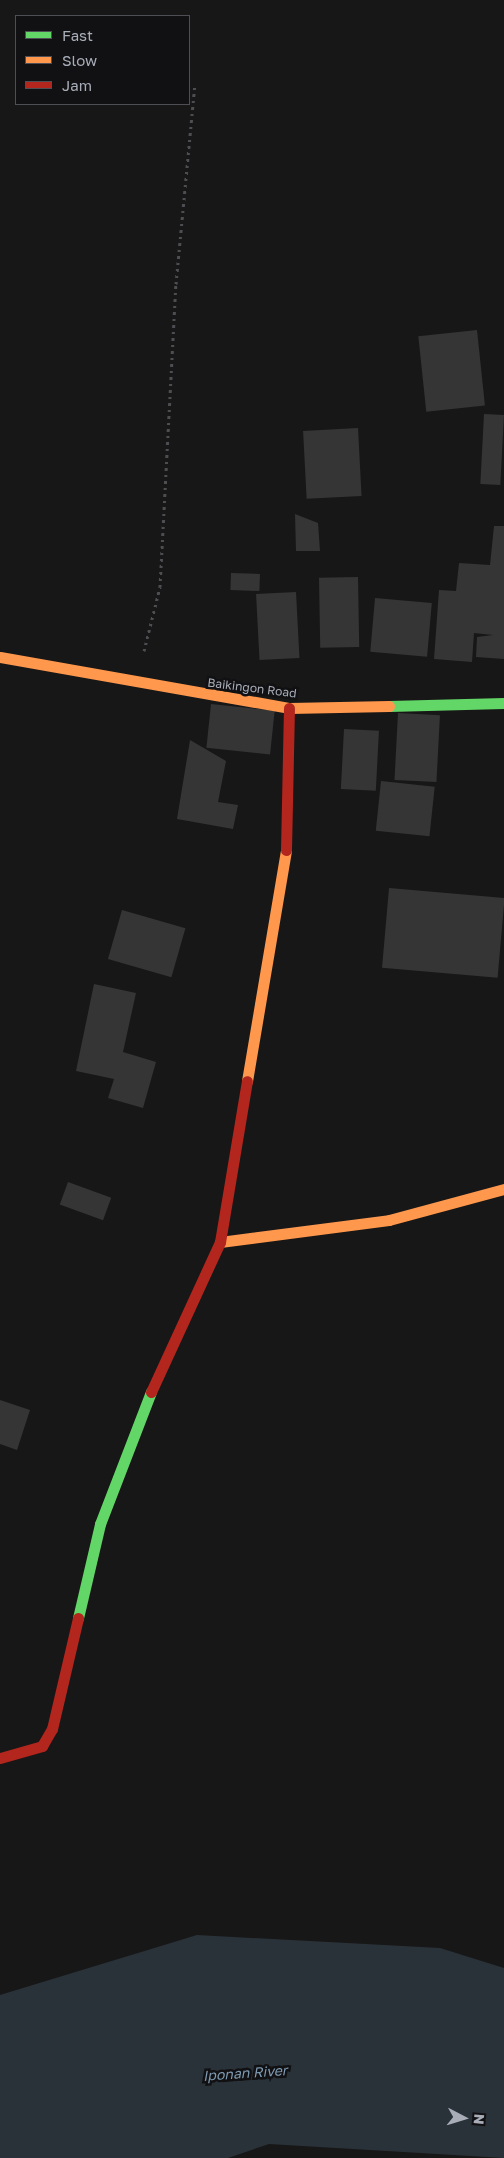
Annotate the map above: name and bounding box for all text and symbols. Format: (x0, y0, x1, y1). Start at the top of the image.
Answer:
legend (15, 15, 190, 105)
text: Fast (62, 26, 93, 44)
text: Slow (62, 51, 97, 69)
text: Jam (62, 76, 92, 94)
street label: Baikingon Road (207, 675, 297, 701)
water label: Iponan River (202, 2062, 288, 2084)
north arrow (439, 2093, 489, 2143)
text: N (471, 2113, 488, 2125)

